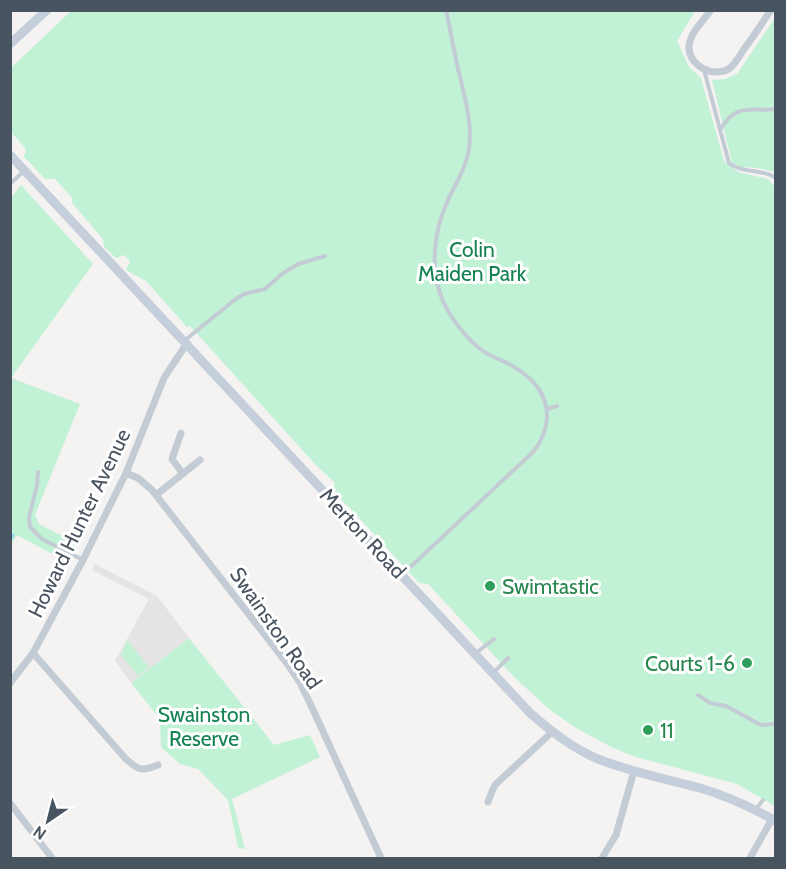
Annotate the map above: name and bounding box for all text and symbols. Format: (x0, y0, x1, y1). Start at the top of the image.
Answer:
park label: Colin Maiden Park (418, 237, 527, 286)
street label: Howard Hunter Avenue (22, 424, 136, 621)
street label: Merton Road (315, 483, 411, 583)
street label: Swainston Road (225, 562, 327, 694)
place label: Swimtastic (502, 574, 599, 599)
marker: Swimtastic (483, 579, 497, 593)
place label: Courts 1-6 (645, 651, 735, 676)
marker: Courts 1-6 (740, 656, 754, 670)
park label: Swainston Reserve (158, 702, 250, 751)
place label: 11 (660, 718, 674, 743)
marker: 11 (641, 723, 655, 737)
north arrow (18, 791, 78, 851)
text: N (30, 822, 50, 844)

